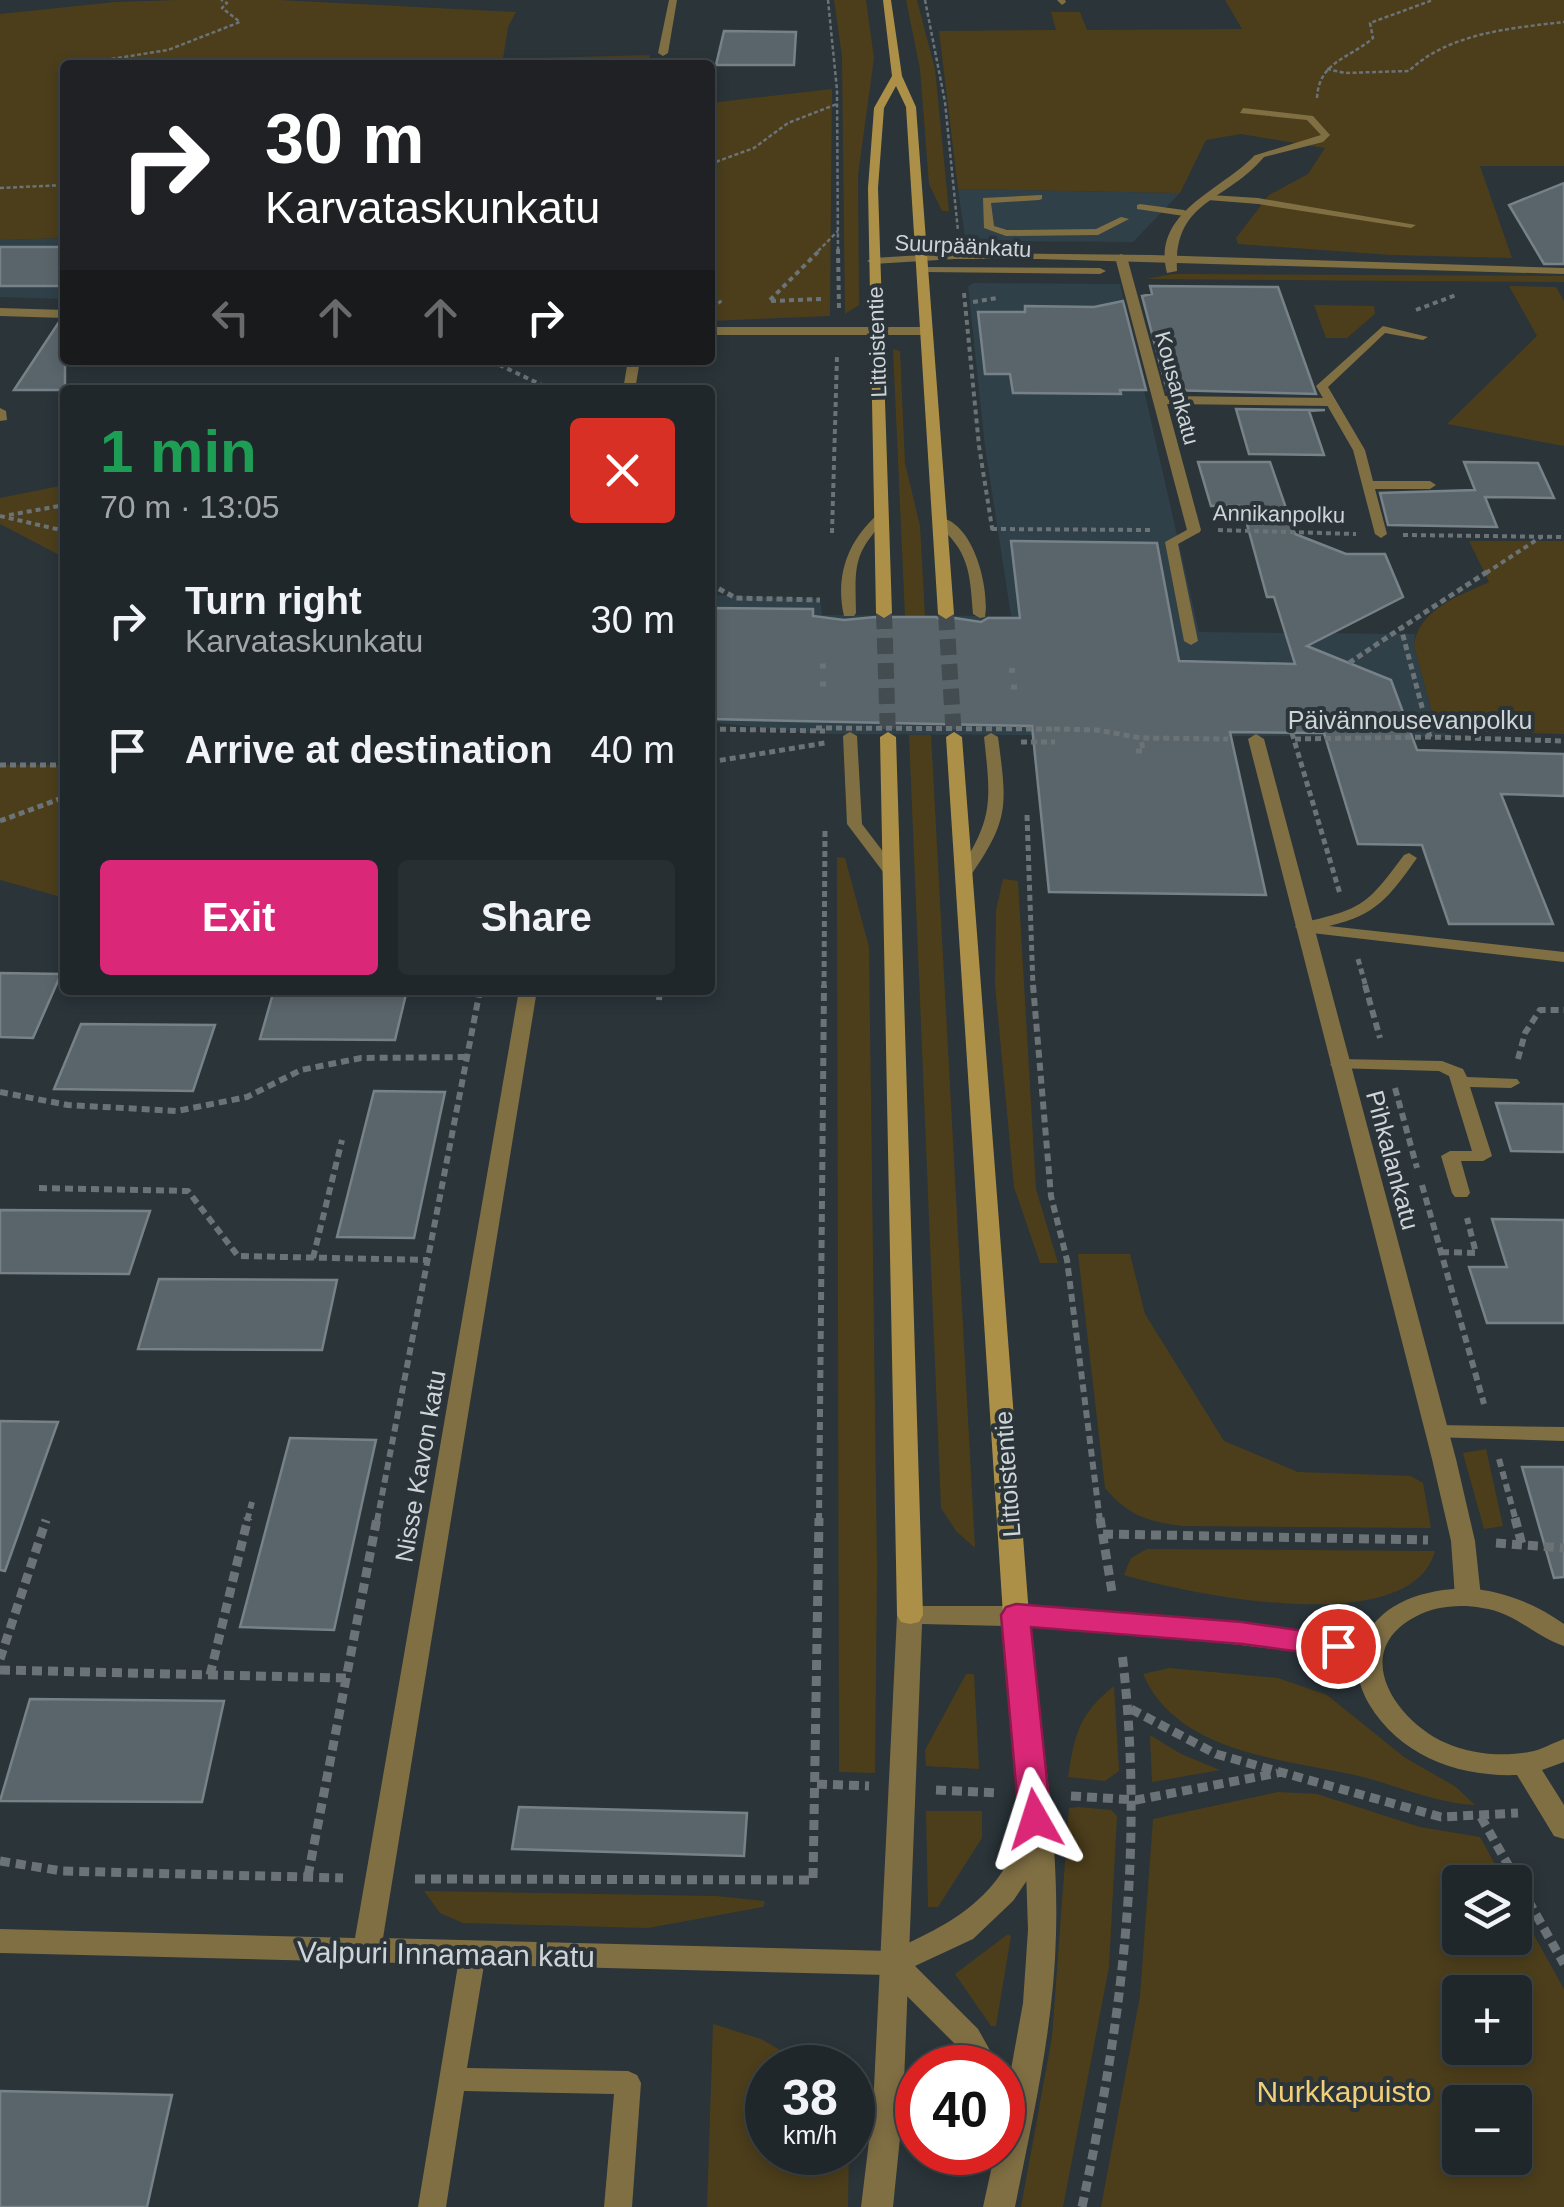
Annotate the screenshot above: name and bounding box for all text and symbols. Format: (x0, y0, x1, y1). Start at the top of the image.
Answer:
icon: right (100, 100, 230, 230)
text: 30 m (265, 100, 425, 178)
text: Karvataskunkatu (265, 182, 600, 233)
street label: Suurpäänkatu (894, 230, 1032, 262)
street label: Littoistentie (863, 286, 891, 398)
icon: left (203, 290, 258, 345)
icon: ahead (308, 290, 363, 345)
icon: ahead (413, 290, 468, 345)
icon: right (518, 290, 573, 345)
street label: Kousankatu (1150, 329, 1204, 447)
text: 1 min (100, 418, 257, 485)
button: close (570, 418, 675, 523)
text: 70 m · 13:05 (100, 489, 280, 525)
street label: Annikanpolku (1213, 500, 1345, 528)
text: Turn right (185, 580, 362, 622)
icon: right (100, 593, 155, 648)
text: 30 m (591, 599, 675, 641)
text: Karvataskunkatu (185, 623, 423, 659)
street label: Päivännousevanpolku (1288, 706, 1532, 734)
icon: arrive (100, 723, 155, 778)
text: Arrive at destination (185, 729, 552, 771)
text: 40 m (591, 729, 675, 771)
button: Exit (100, 860, 378, 975)
button: Share (398, 860, 675, 975)
street label: Pihkalankatu (1361, 1087, 1425, 1233)
street label: Nisse Kavon katu (389, 1368, 451, 1564)
street label: Littoistentie (989, 1410, 1025, 1538)
pin (1296, 1604, 1381, 1689)
icon: arrive (1311, 1619, 1366, 1674)
position arrow (983, 1767, 1087, 1871)
map controls (1442, 1865, 1532, 2175)
button: layers (1442, 1865, 1532, 1955)
street label: Valpuri Innamaan katu (297, 1935, 595, 1973)
button: + (1442, 1975, 1532, 2065)
speed limit sign: 40 (895, 2045, 1025, 2175)
text: 38 (782, 2070, 838, 2126)
park label: Nurkkapuisto (1256, 2075, 1432, 2108)
button: − (1442, 2085, 1532, 2175)
text: km/h (783, 2121, 837, 2149)

